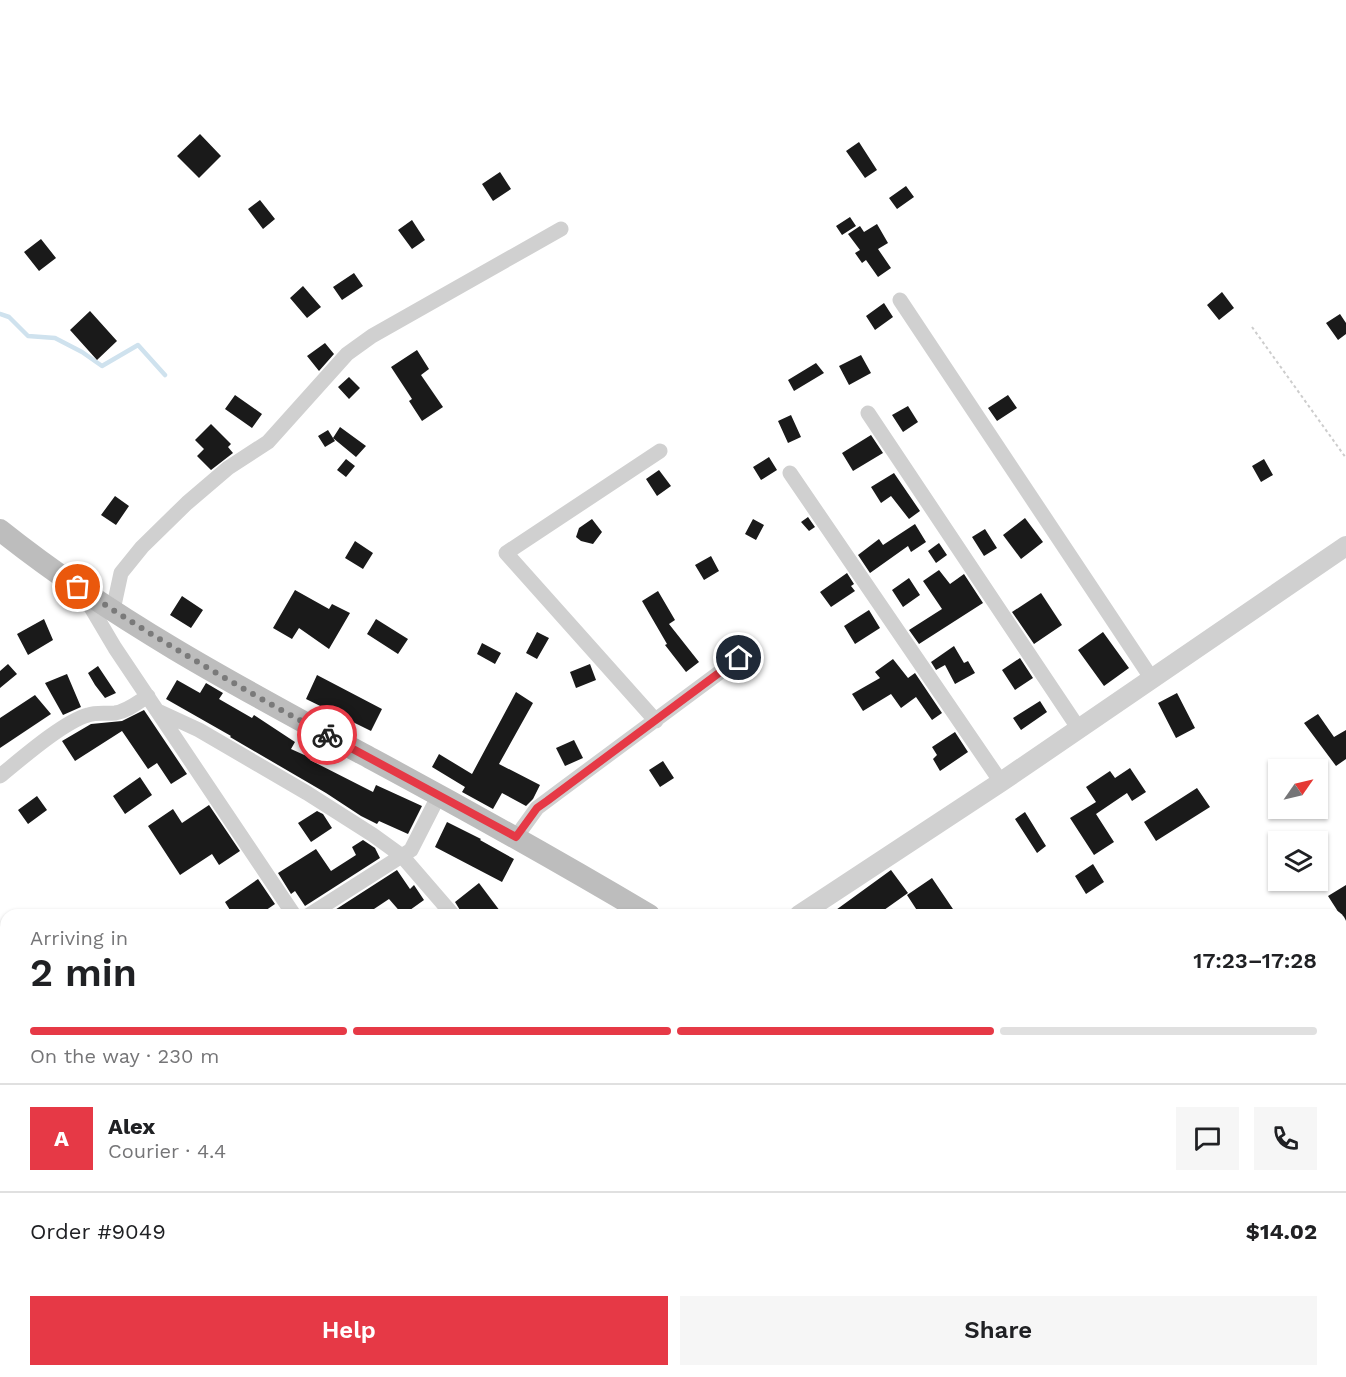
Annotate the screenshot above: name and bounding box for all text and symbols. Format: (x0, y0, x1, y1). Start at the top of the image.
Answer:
pin (52, 561, 103, 612)
icon: bag (61, 570, 94, 603)
pin (713, 632, 764, 683)
icon: home (722, 641, 755, 674)
courier (297, 705, 357, 765)
icon: bike (311, 719, 344, 752)
north arrow (1268, 759, 1328, 819)
map controls (1268, 759, 1328, 891)
button: layers (1268, 831, 1328, 891)
text: Arriving in (30, 926, 128, 950)
text: 17:23–17:28 (1193, 948, 1317, 973)
text: 2 min (30, 950, 137, 995)
text: On the way · 230 m (30, 1044, 219, 1068)
button: chat (1176, 1107, 1239, 1170)
button: phone (1254, 1107, 1317, 1170)
text: Alex (108, 1114, 155, 1139)
text: A (54, 1126, 69, 1151)
text: Courier · 4.4 (108, 1139, 226, 1163)
text: Order #9049 (30, 1219, 166, 1244)
text: $14.02 (1246, 1219, 1317, 1244)
button: Help (30, 1296, 668, 1365)
button: Share (680, 1296, 1317, 1365)

